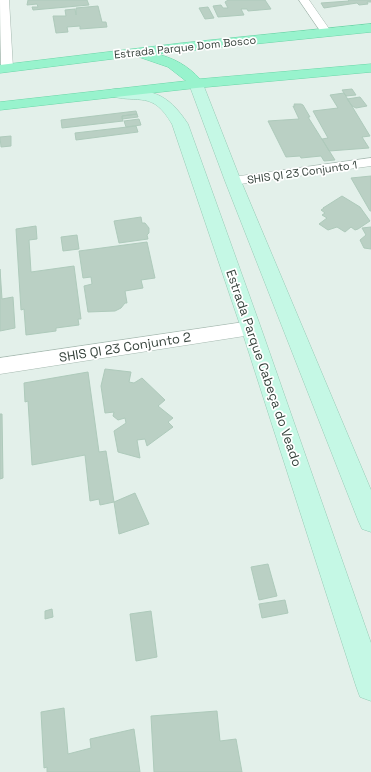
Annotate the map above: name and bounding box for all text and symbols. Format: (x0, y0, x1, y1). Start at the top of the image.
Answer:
street label: Estrada Parque Dom Bosco (113, 33, 257, 61)
street label: SHIS QI 23 Conjunto 1 (246, 157, 358, 187)
street label: Estrada Parque Cabeça do Veado (222, 267, 306, 469)
street label: SHIS QI 23 Conjunto 2 (58, 328, 192, 366)

